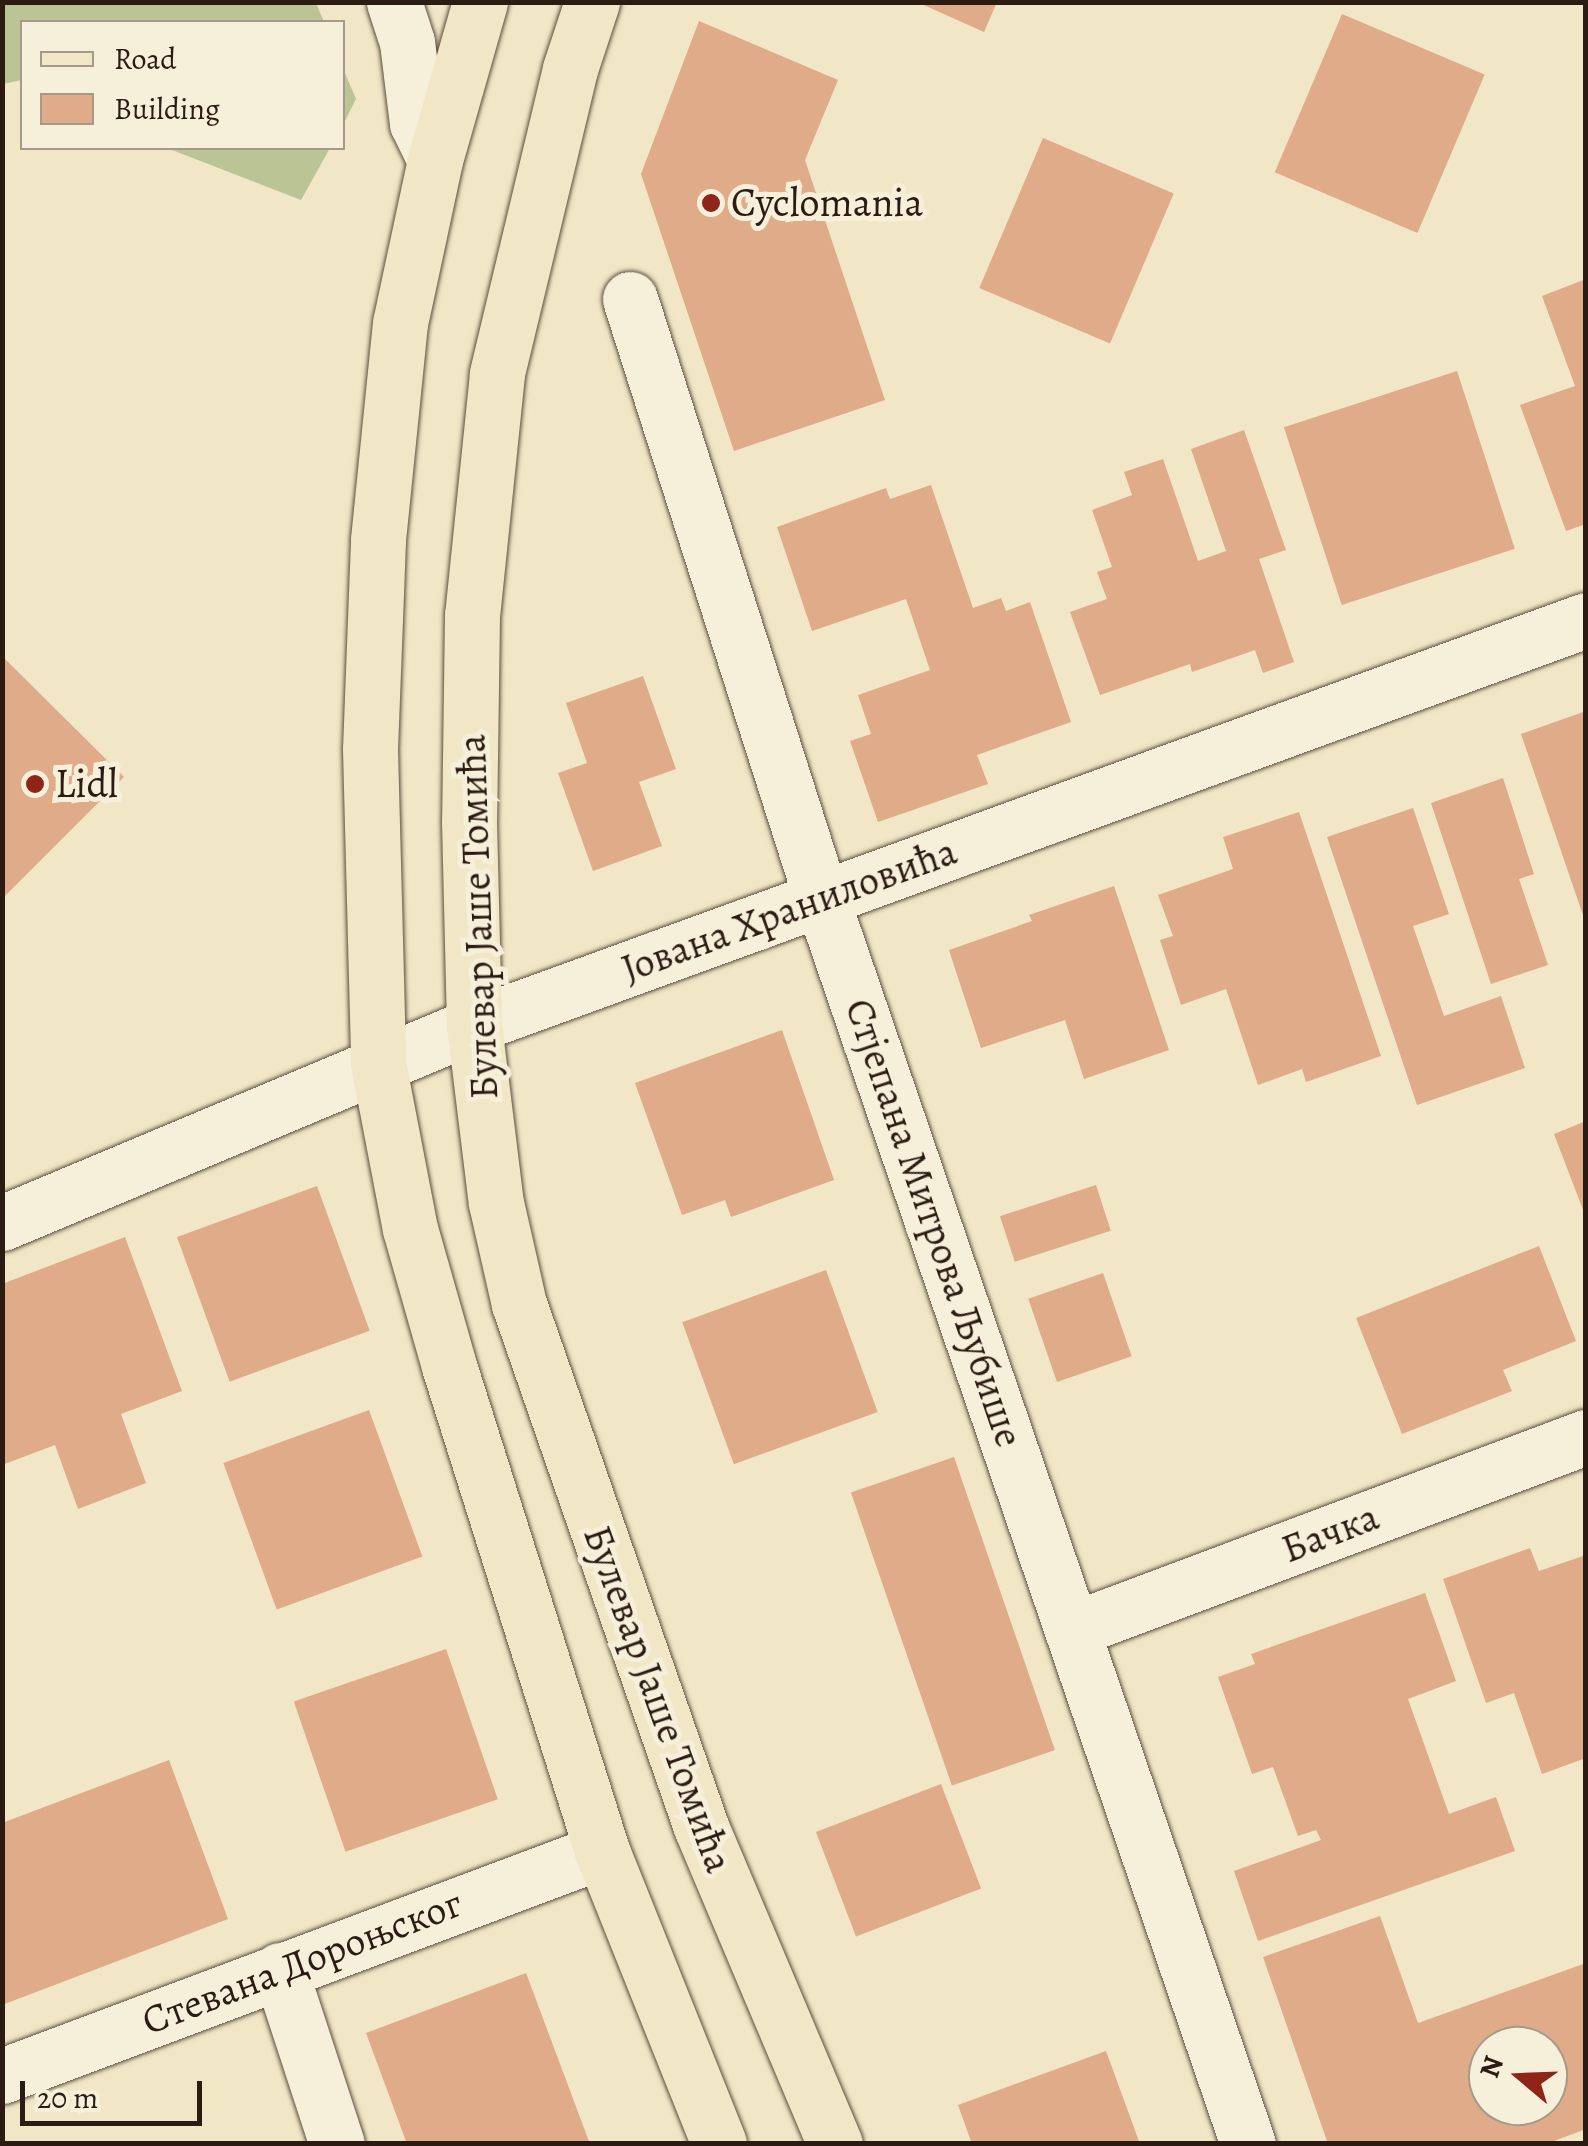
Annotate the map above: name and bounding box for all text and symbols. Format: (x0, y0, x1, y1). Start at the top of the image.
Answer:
legend (20, 20, 345, 150)
text: Road (114, 39, 176, 79)
text: Building (114, 89, 220, 129)
place label: Cyclomania (731, 179, 923, 227)
marker: Cyclomania (700, 192, 722, 214)
street label: Булевар Јаше Томића (448, 734, 508, 1100)
place label: Lidl (55, 760, 118, 808)
marker: Lidl (24, 773, 46, 795)
street label: Јована Храниловића (615, 827, 963, 993)
street label: Стјепана Митрова Љубише (835, 993, 1033, 1453)
street label: Бачка (1275, 1493, 1385, 1573)
street label: Булевар Јаше Томића (573, 1519, 743, 1879)
street label: Стевана Дороњског (135, 1879, 469, 2045)
north arrow (1468, 2026, 1568, 2126)
text: N (1470, 2051, 1513, 2083)
scale bar (25, 2061, 208, 2123)
text: 20 m (37, 2078, 98, 2118)

